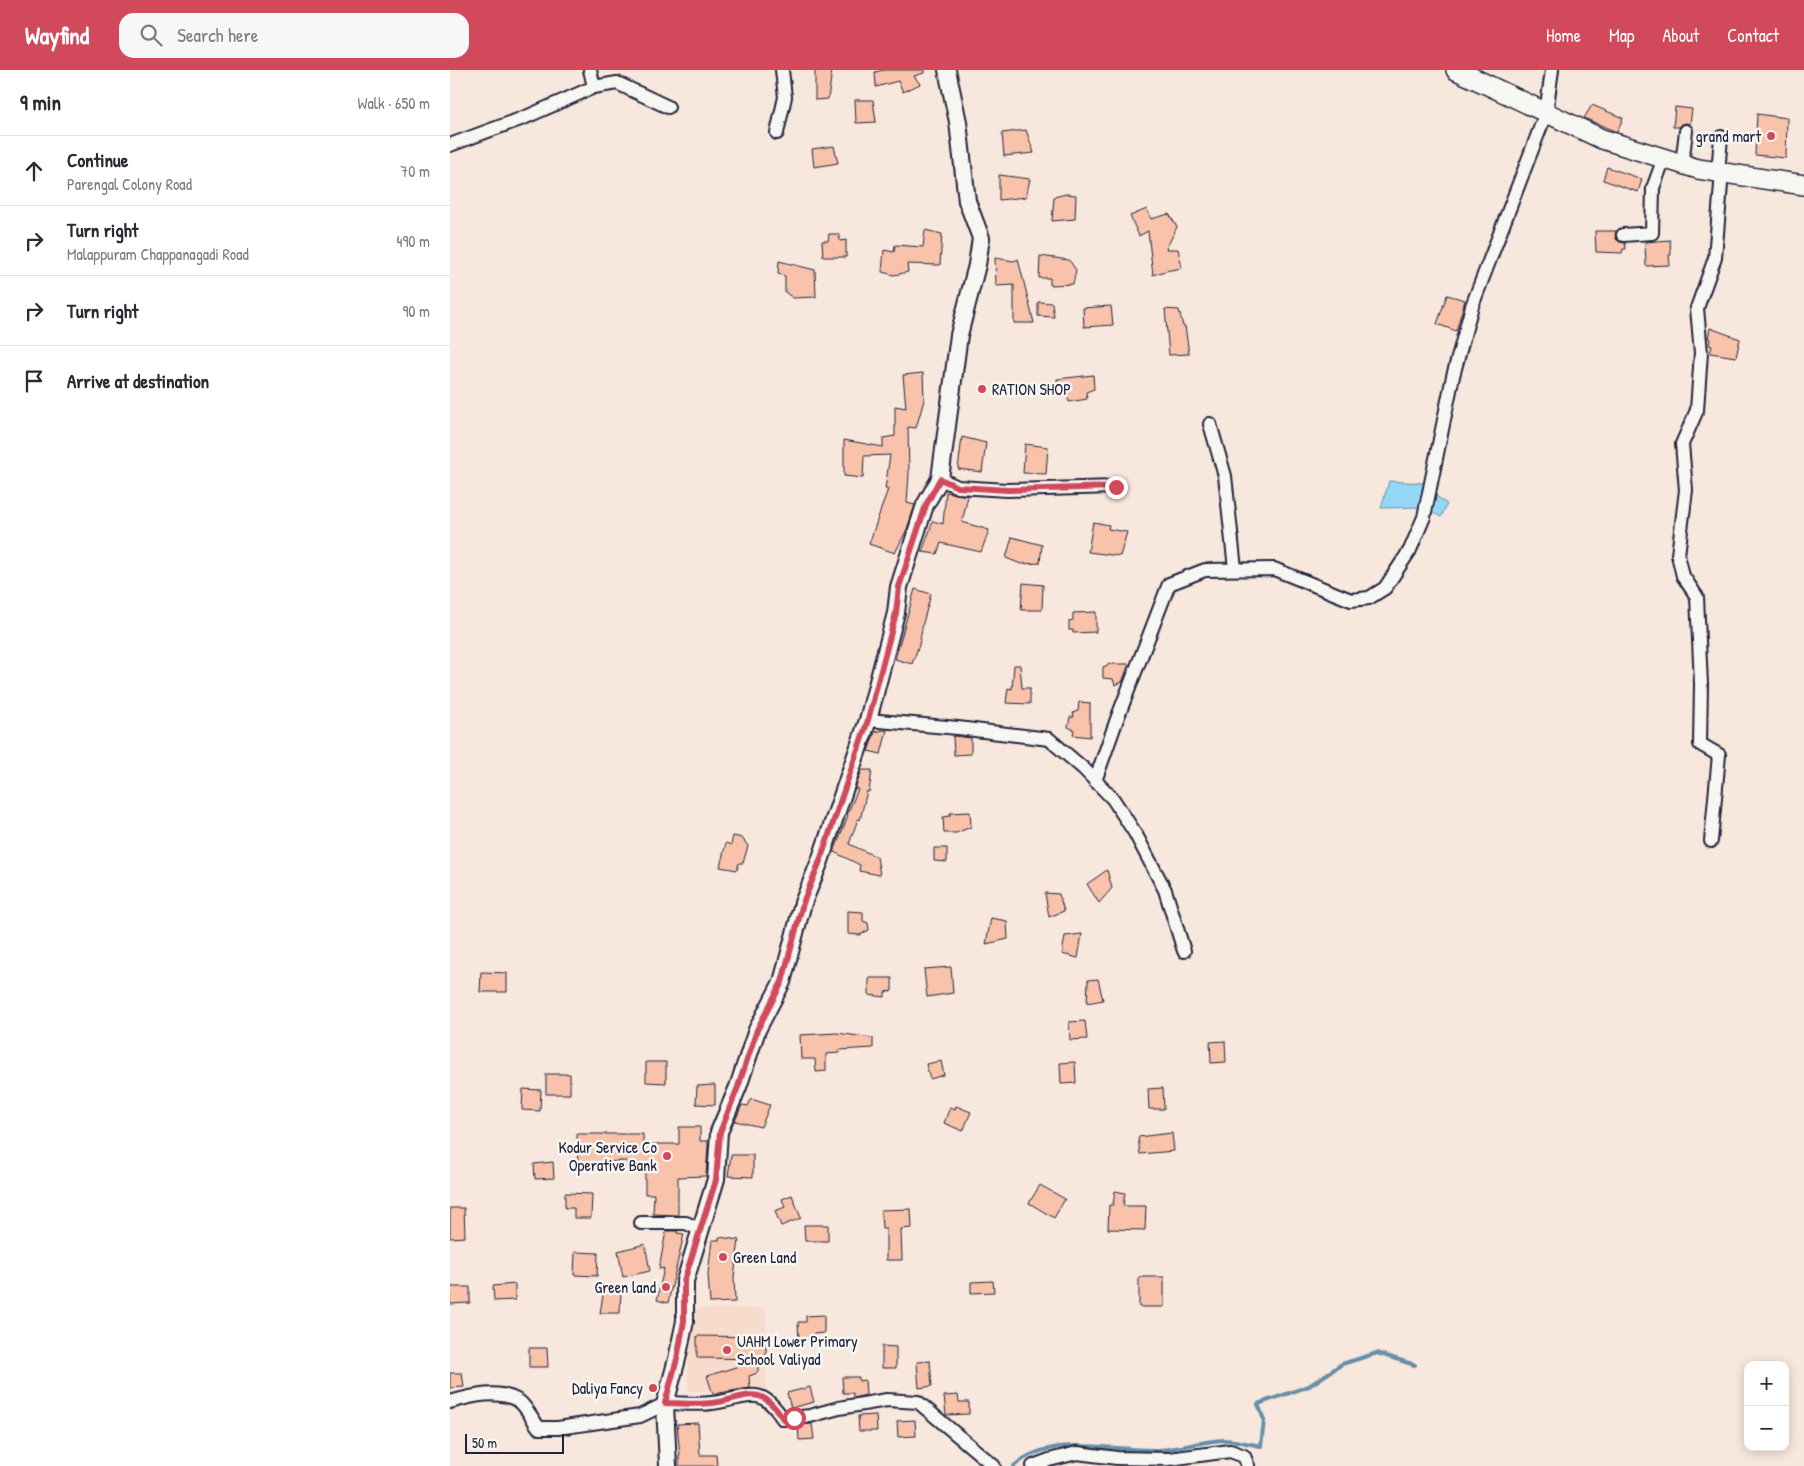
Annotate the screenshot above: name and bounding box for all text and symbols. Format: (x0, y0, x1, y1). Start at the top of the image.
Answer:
search box (119, 13, 469, 58)
text: Wayfind (25, 19, 89, 51)
icon: search (137, 21, 165, 49)
text: Search here (177, 22, 258, 48)
text: Home (1546, 23, 1581, 48)
text: Map (1609, 23, 1634, 48)
text: About (1662, 23, 1699, 48)
text: Contact (1727, 23, 1779, 48)
text: 9 min (20, 88, 61, 117)
text: Walk · 650 m (358, 92, 430, 114)
place label: grand mart (1695, 125, 1761, 147)
marker: grand mart (1765, 130, 1777, 142)
text: Continue (67, 147, 128, 173)
icon: ahead (20, 157, 48, 185)
text: 70 m (400, 160, 430, 182)
text: Parengal Colony Road (67, 173, 192, 195)
text: Turn right (67, 217, 138, 243)
icon: right (20, 227, 48, 255)
text: 490 m (396, 230, 430, 252)
text: Malappuram Chappanagadi Road (67, 243, 249, 265)
icon: right (20, 297, 48, 325)
text: Turn right (67, 298, 138, 324)
text: 90 m (402, 300, 430, 322)
icon: arrive (20, 367, 48, 395)
text: Arrive at destination (67, 368, 209, 394)
place label: RATION SHOP (992, 378, 1071, 400)
marker: RATION SHOP (976, 383, 988, 395)
route end (1105, 476, 1128, 499)
place label: Kodur Service Co Operative Bank (558, 1136, 658, 1176)
marker: Kodur Service Co Operative Bank (661, 1150, 673, 1162)
place label: Green Land (733, 1246, 796, 1268)
marker: Green Land (717, 1251, 729, 1263)
place label: Green land (595, 1276, 656, 1298)
marker: Green land (660, 1281, 672, 1293)
place label: UAHM Lower Primary School Valiyad (737, 1330, 858, 1370)
marker: UAHM Lower Primary School Valiyad (721, 1344, 733, 1356)
map controls (1744, 1361, 1789, 1451)
button: + (1744, 1361, 1789, 1406)
place label: Daliya Fancy (572, 1377, 643, 1399)
marker: Daliya Fancy (647, 1382, 659, 1394)
button: − (1744, 1406, 1789, 1451)
route start (783, 1407, 806, 1430)
scale bar (465, 1431, 564, 1454)
text: 50 m (472, 1433, 497, 1452)

